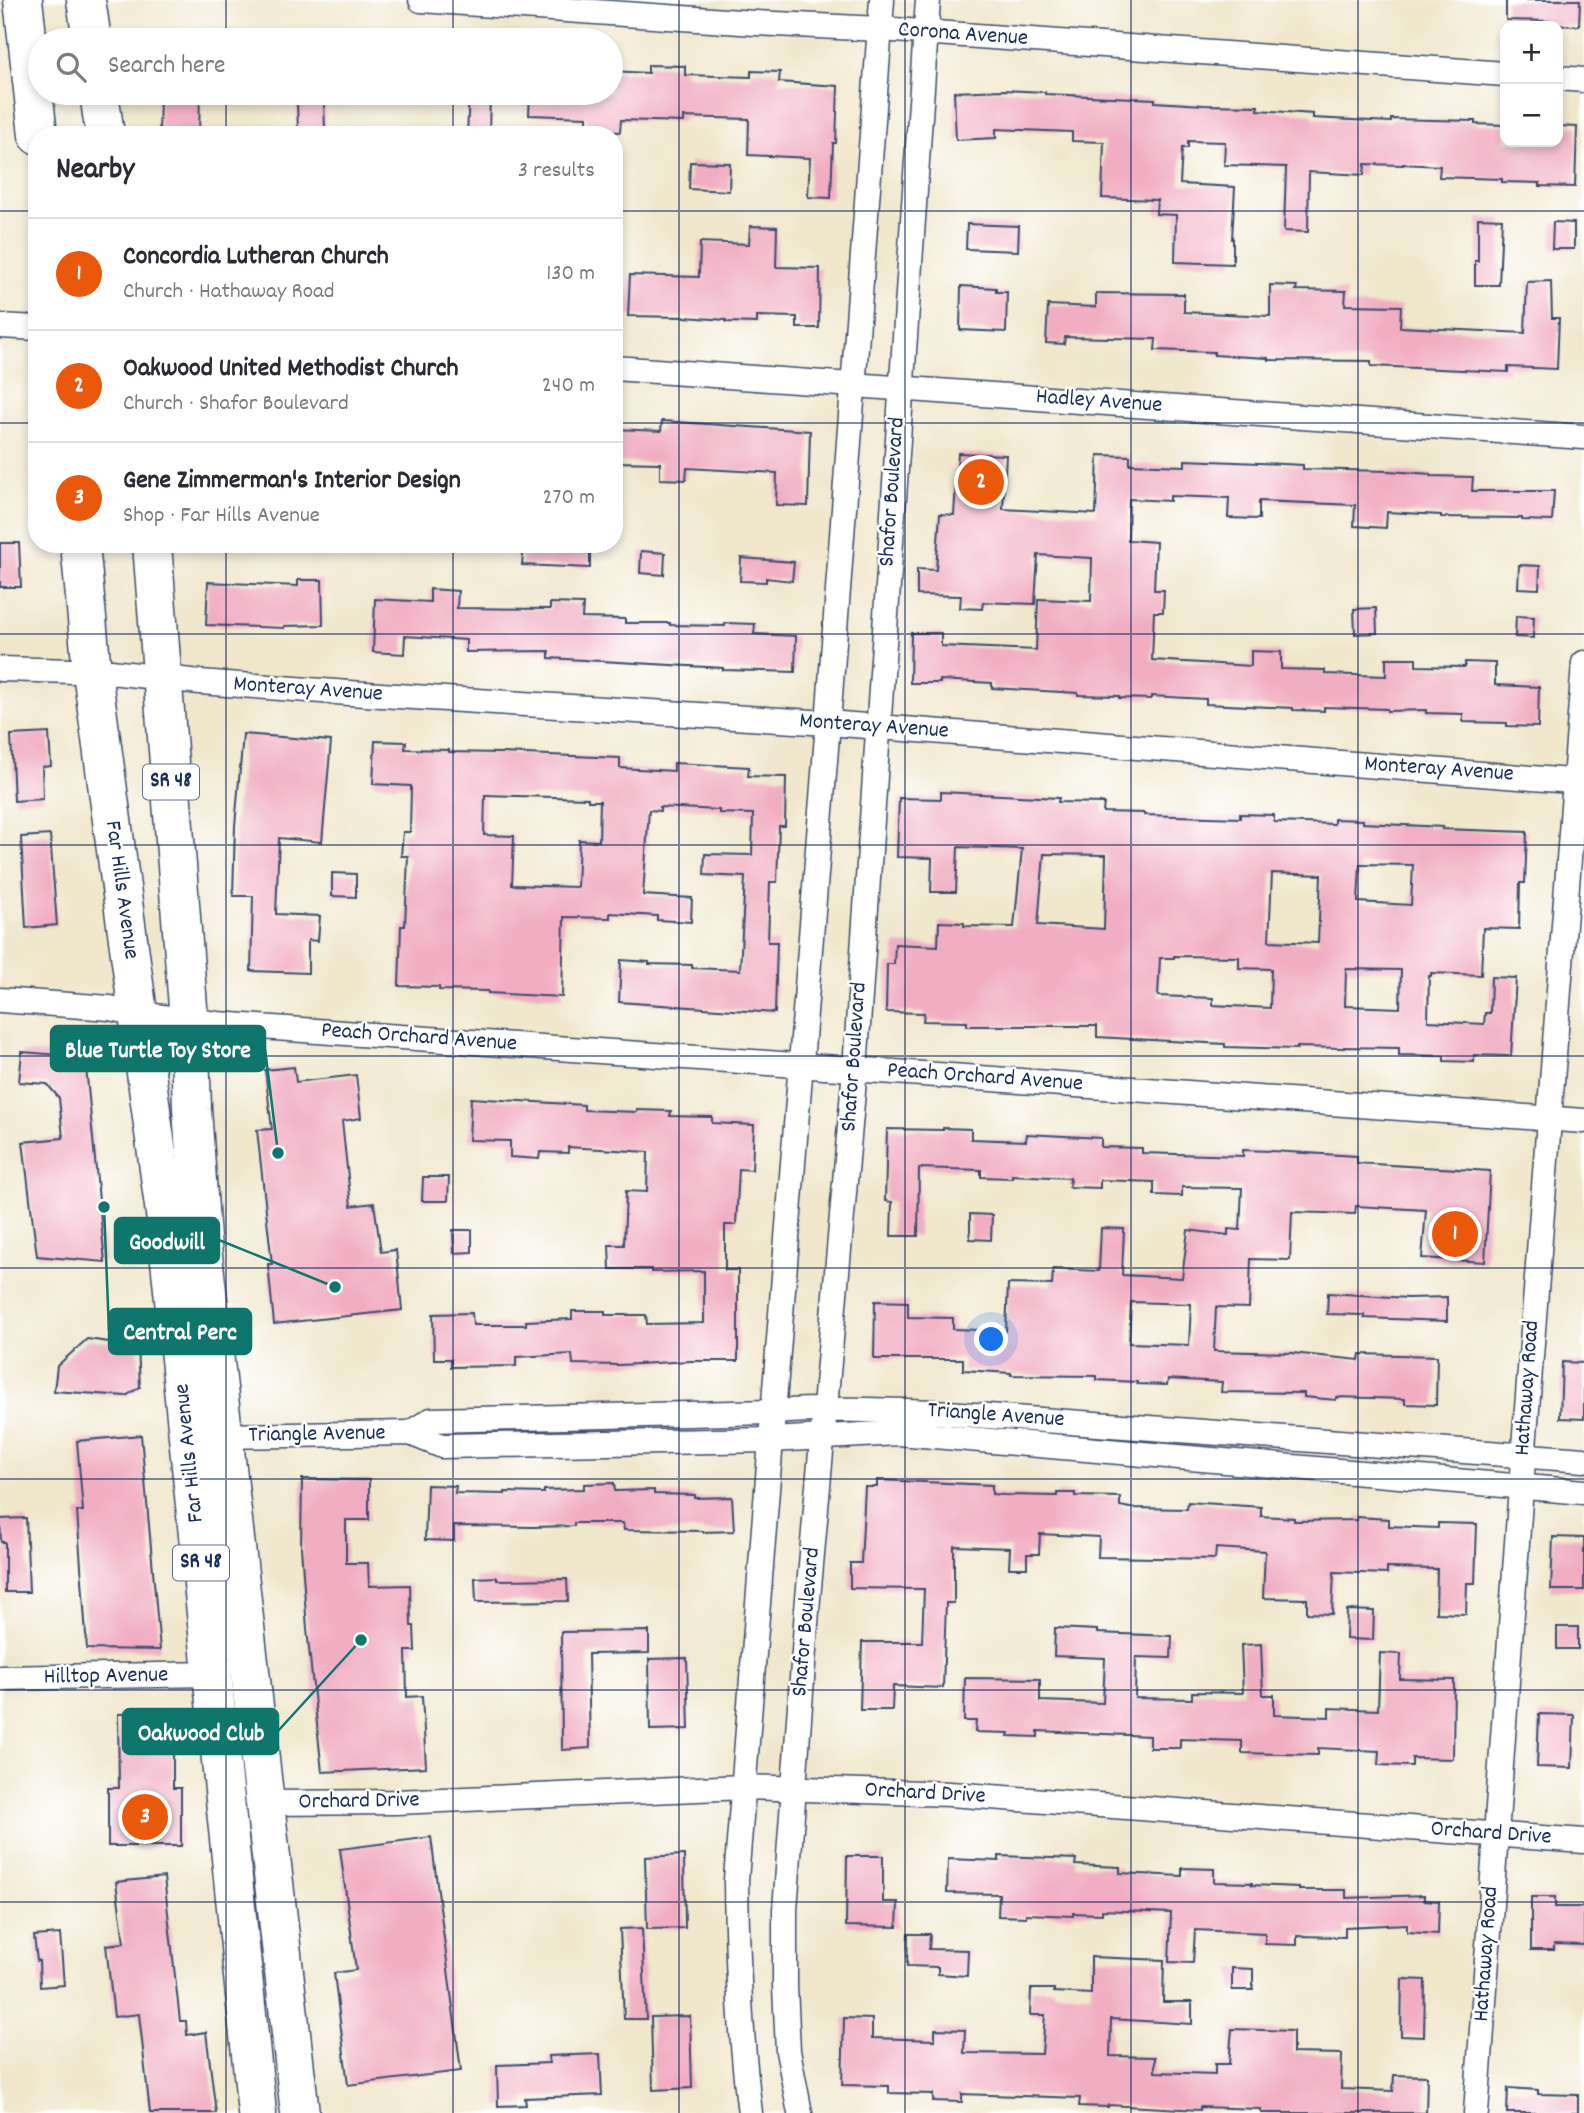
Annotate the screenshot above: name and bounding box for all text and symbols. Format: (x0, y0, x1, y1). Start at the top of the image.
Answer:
street label: Corona Avenue (897, 14, 1029, 56)
map controls (1500, 21, 1563, 147)
button: + (1500, 21, 1563, 84)
search box (28, 28, 623, 105)
icon: search (52, 48, 90, 86)
text: Search here (108, 48, 226, 85)
button: − (1500, 84, 1563, 147)
text: Nearby (56, 150, 134, 193)
text: 3 results (518, 155, 595, 188)
text: Concordia Lutheran Church (123, 239, 389, 276)
text: 1 (76, 258, 82, 291)
text: 130 m (546, 258, 595, 291)
text: Church · Hathaway Road (123, 276, 335, 309)
text: Oakwood United Methodist Church (123, 351, 458, 388)
text: 2 (74, 370, 84, 403)
text: 240 m (542, 370, 595, 403)
street label: Hadley Avenue (1035, 381, 1163, 423)
text: Church · Shafor Boulevard (123, 388, 349, 421)
street label: Shafor Boulevard (871, 416, 915, 568)
pin: 2 (958, 456, 1004, 508)
text: Gene Zimmerman's Interior Design (123, 463, 461, 500)
text: 3 (74, 482, 84, 515)
text: 270 m (543, 482, 595, 515)
text: Shop · Far Hills Avenue (123, 500, 320, 533)
street label: Monteray Avenue (232, 668, 384, 712)
street label: Monteray Avenue (798, 705, 950, 749)
street label: Monteray Avenue (1363, 748, 1515, 792)
road number: SR 48 (143, 764, 199, 800)
street label: Far Hills Avenue (95, 819, 147, 961)
street label: Shafor Boulevard (833, 981, 877, 1133)
street label: Peach Orchard Avenue (320, 1015, 518, 1061)
callout: Blue Turtle Toy Store (51, 1026, 265, 1071)
text: Blue Turtle Toy Store (65, 1035, 251, 1069)
street label: Peach Orchard Avenue (886, 1055, 1084, 1101)
pin: 1 (1432, 1208, 1478, 1260)
callout: Goodwill (115, 1218, 219, 1263)
text: Goodwill (129, 1227, 205, 1261)
callout: Central Perc (109, 1309, 251, 1354)
text: Central Perc (123, 1317, 237, 1351)
street label: Hathaway Road (1507, 1319, 1549, 1457)
your location (974, 1322, 1008, 1356)
street label: Far Hills Avenue (166, 1382, 214, 1524)
street label: Triangle Avenue (926, 1395, 1066, 1437)
street label: Triangle Avenue (248, 1417, 386, 1453)
road number: SR 48 (173, 1546, 229, 1580)
street label: Shafor Boulevard (784, 1546, 830, 1698)
street label: Hilltop Avenue (43, 1659, 169, 1695)
callout: Oakwood Club (123, 1709, 278, 1754)
text: Oakwood Club (138, 1718, 264, 1752)
street label: Orchard Drive (864, 1774, 986, 1814)
street label: Orchard Drive (298, 1784, 420, 1820)
pin: 3 (122, 1791, 168, 1843)
street label: Orchard Drive (1429, 1813, 1553, 1855)
street label: Hathaway Road (1466, 1885, 1508, 2023)

